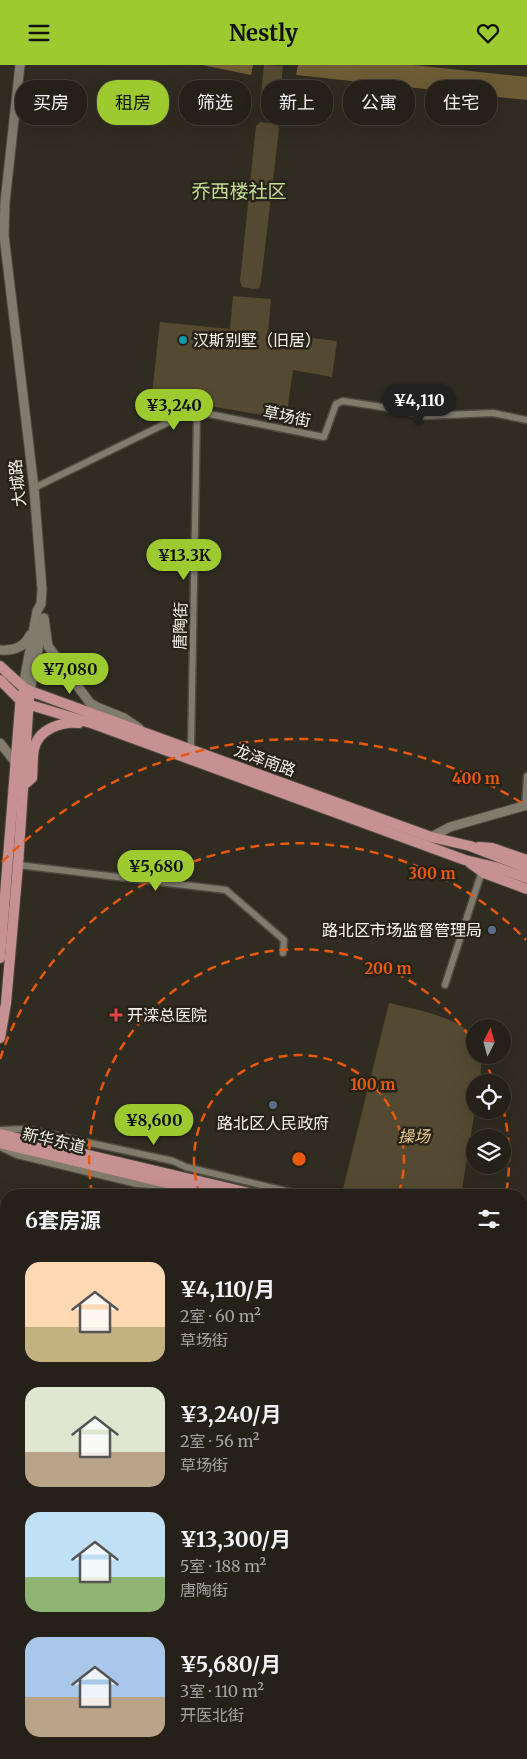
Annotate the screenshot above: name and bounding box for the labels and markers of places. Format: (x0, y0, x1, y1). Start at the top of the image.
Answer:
place label: 汉斯别墅（旧居） (193, 330, 321, 350)
marker: 汉斯别墅（旧居） (177, 334, 189, 346)
pin: ¥4,110 (378, 383, 460, 426)
pin: ¥3,240 (133, 389, 215, 431)
pin: ¥13.3K (143, 539, 225, 581)
pin: ¥7,080 (29, 653, 111, 695)
pin: ¥5,680 (115, 849, 197, 892)
place label: 路北区市场监督管理局 (322, 920, 482, 940)
marker: 路北区市场监督管理局 (486, 924, 498, 936)
place label: 开滦总医院 (127, 1005, 207, 1025)
marker: 开滦总医院 (109, 1008, 123, 1022)
marker: 路北区人民政府 (267, 1099, 279, 1111)
pin: ¥8,600 (113, 1103, 195, 1146)
place label: 路北区人民政府 (217, 1113, 329, 1133)
centre of rings (290, 1150, 308, 1168)

